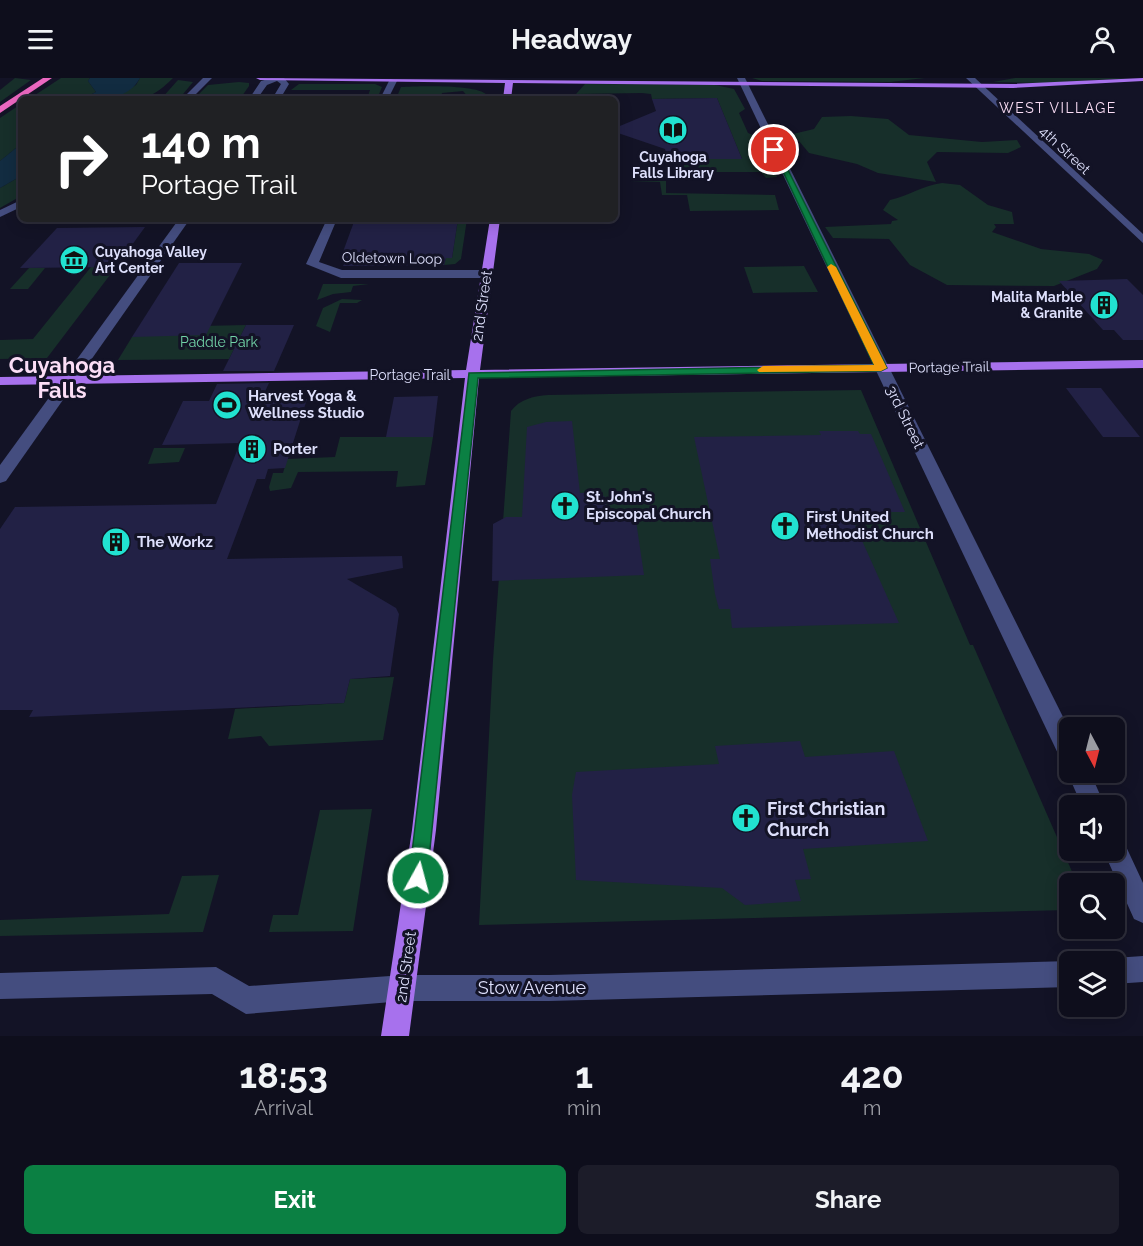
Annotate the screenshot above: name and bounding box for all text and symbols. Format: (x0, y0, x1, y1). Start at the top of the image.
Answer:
icon: menu (24, 23, 57, 56)
icon: person (1086, 23, 1119, 56)
text: Headway (511, 24, 632, 55)
district label: WEST VILLAGE (999, 100, 1117, 116)
library icon: Cuyahoga Falls Library (657, 114, 689, 146)
text: 140 m (141, 119, 261, 168)
icon: right (42, 120, 120, 198)
street label: 4th Street (1037, 123, 1094, 177)
pin (748, 124, 799, 175)
icon: arrive (757, 133, 790, 166)
place label: Cuyahoga Falls Library (632, 149, 714, 181)
text: Portage Trail (141, 169, 297, 200)
museum icon: Cuyahoga Valley Art Center (58, 244, 90, 276)
place label: Cuyahoga Valley Art Center (95, 244, 207, 276)
street label: Oldetown Loop (342, 249, 443, 267)
street label: 2nd Street (468, 269, 496, 343)
place label: Malita Marble & Granite (991, 289, 1084, 321)
building icon: Malita Marble & Granite (1088, 289, 1120, 321)
park label: Paddle Park (180, 334, 259, 350)
district label: Cuyahoga Falls (9, 352, 115, 403)
street label: Portage Trail (908, 358, 990, 376)
street label: Portage Trail (370, 367, 451, 383)
street label: 3rd Street (882, 383, 928, 451)
place label: Harvest Yoga & Wellness Studio (248, 387, 364, 422)
sports icon: Harvest Yoga & Wellness Studio (211, 389, 243, 421)
building icon: Porter (236, 433, 268, 465)
place label: Porter (273, 440, 318, 458)
place label: St. John's Episcopal Church (586, 488, 711, 523)
church icon: St. John's Episcopal Church (549, 490, 581, 522)
place label: First United Methodist Church (806, 508, 934, 543)
church icon: First United Methodist Church (769, 510, 801, 542)
building icon: The Workz (100, 526, 132, 558)
place label: The Workz (137, 533, 213, 551)
north arrow (1059, 717, 1125, 783)
map controls (1059, 717, 1125, 1017)
button: sound (1059, 795, 1125, 861)
place label: First Christian Church (767, 798, 885, 840)
church icon: First Christian Church (730, 802, 762, 834)
position arrow (386, 846, 450, 910)
button: search (1059, 873, 1125, 939)
street label: 2nd Street (392, 930, 420, 1004)
button: layers (1059, 951, 1125, 1017)
street label: Stow Avenue (478, 977, 587, 998)
text: 18:53 (239, 1054, 328, 1096)
text: 1 (575, 1054, 593, 1096)
text: 420 (841, 1054, 904, 1096)
text: Arrival (254, 1096, 313, 1120)
text: min (567, 1096, 601, 1120)
text: m (863, 1096, 881, 1120)
button: Exit (24, 1165, 566, 1234)
button: Share (578, 1165, 1119, 1234)

